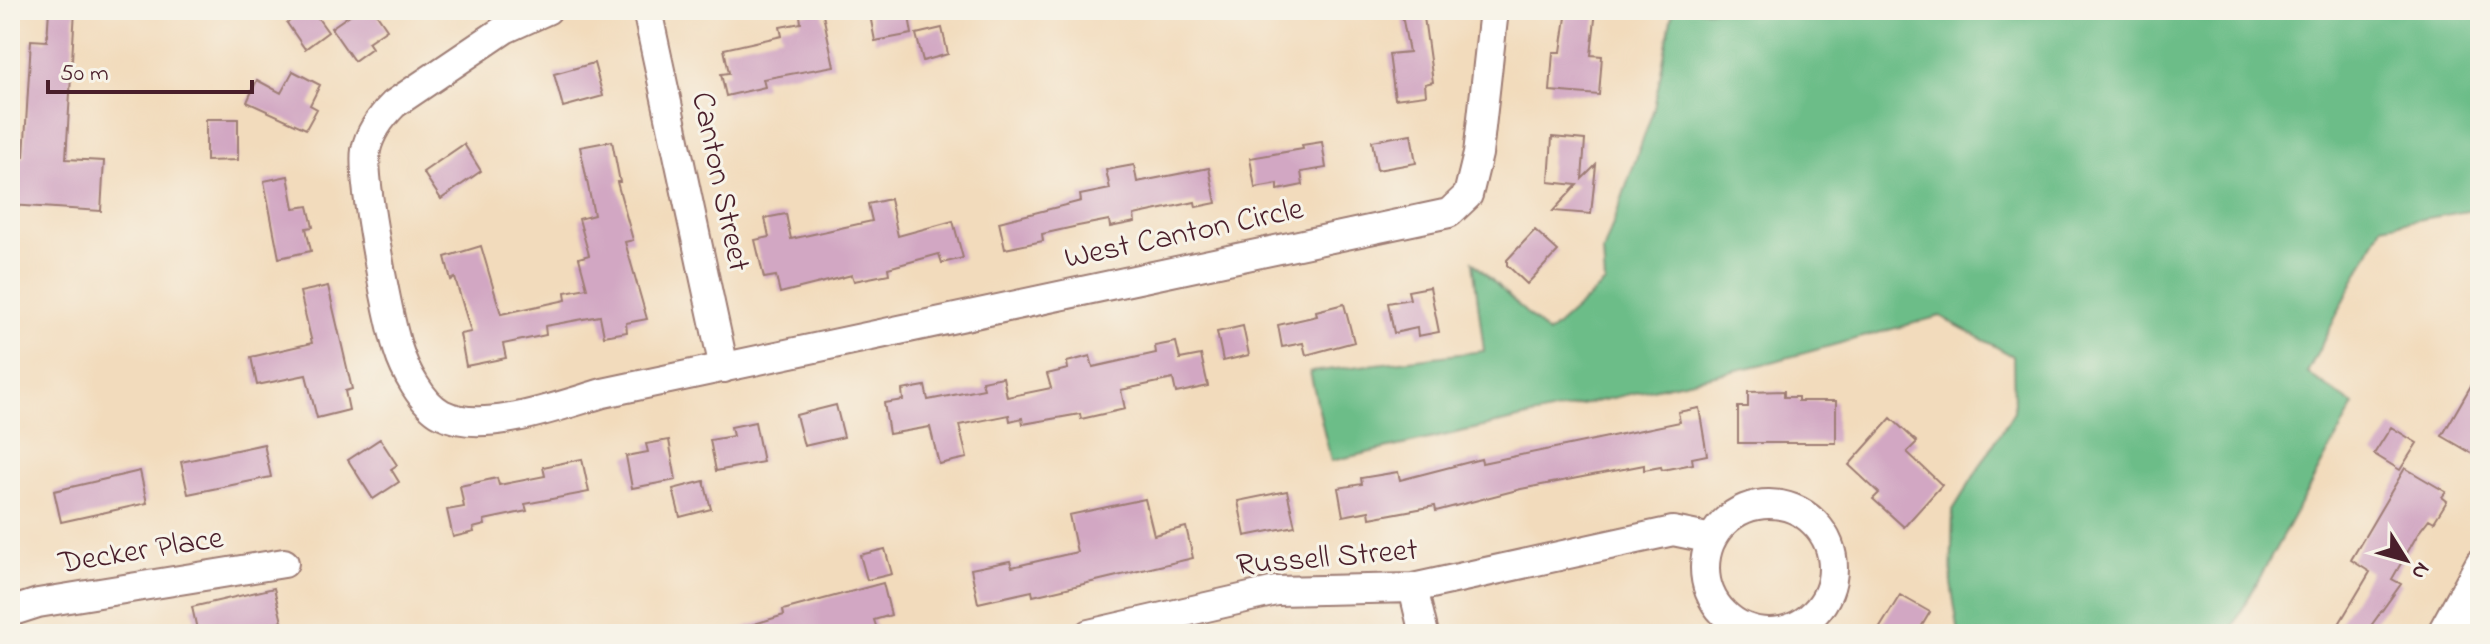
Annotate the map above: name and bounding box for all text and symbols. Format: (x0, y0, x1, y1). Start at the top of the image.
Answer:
scale bar (48, 44, 252, 94)
text: 50 m (60, 57, 109, 92)
street label: Canton Street (677, 88, 761, 276)
street label: West Canton Circle (1060, 187, 1308, 283)
street label: Decker Place (54, 516, 227, 588)
north arrow (2366, 520, 2446, 600)
street label: Russell Street (1234, 528, 1420, 590)
text: N (2402, 555, 2437, 586)

